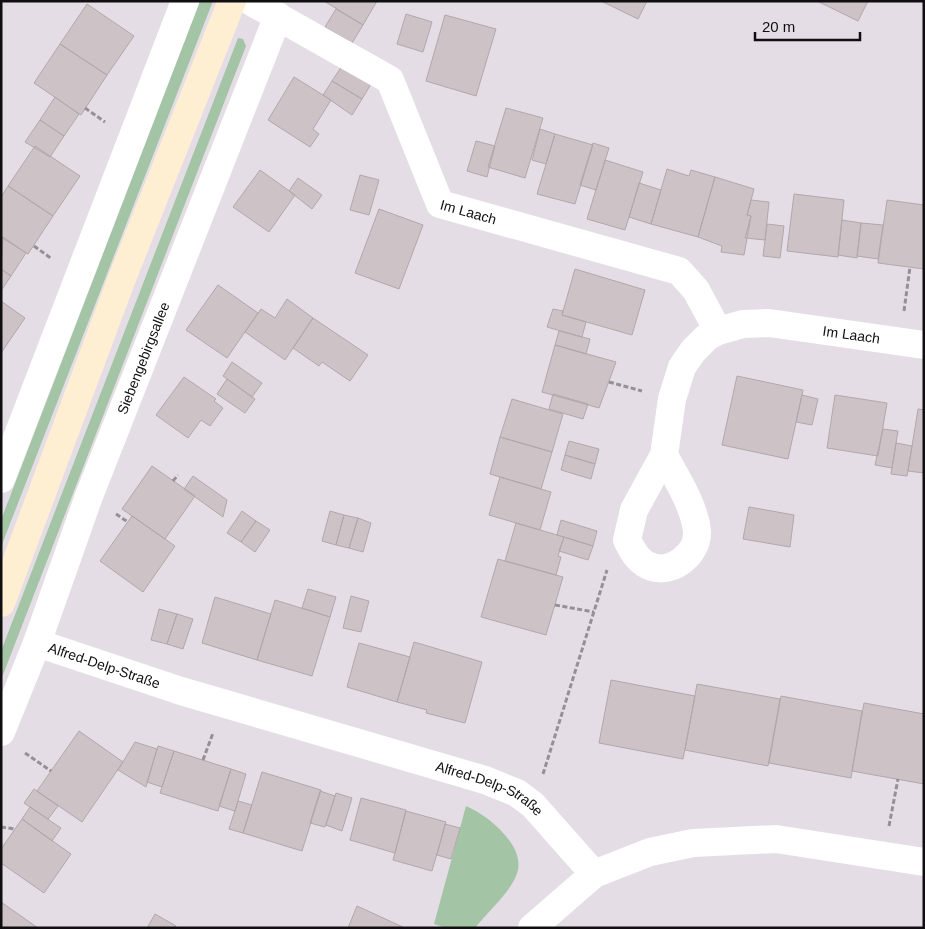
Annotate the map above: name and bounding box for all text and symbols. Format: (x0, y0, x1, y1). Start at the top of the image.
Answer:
scale bar (755, 10, 860, 42)
text: 20 m (762, 18, 795, 35)
street label: Im Laach (439, 196, 498, 227)
street label: Siebengebirgsallee (114, 300, 173, 417)
street label: Im Laach (822, 323, 881, 347)
street label: Alfred-Delp-Straße (46, 639, 163, 692)
street label: Alfred-Delp-Straße (434, 758, 547, 819)

